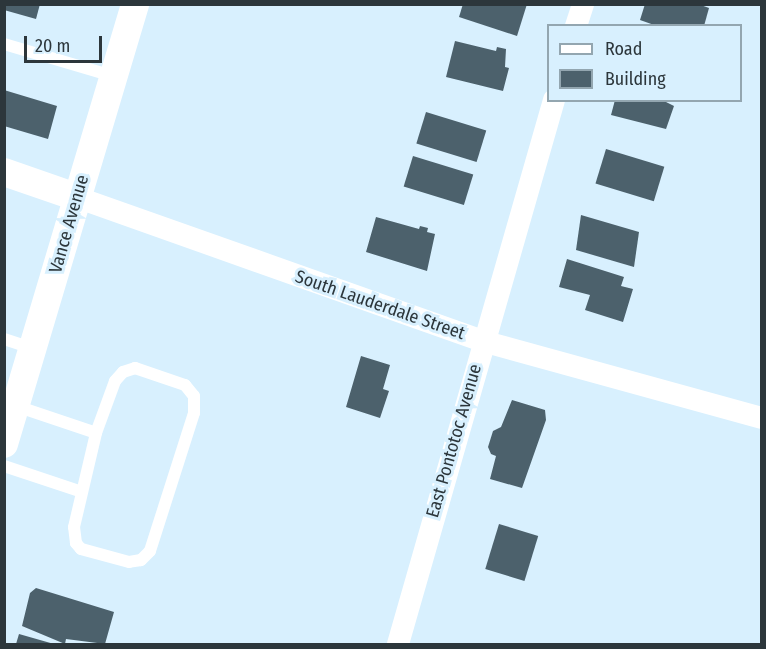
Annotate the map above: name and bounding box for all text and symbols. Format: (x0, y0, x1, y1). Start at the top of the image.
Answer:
scale bar (27, 24, 105, 62)
legend (547, 24, 742, 102)
text: 20 m (35, 35, 70, 57)
text: Road (605, 38, 642, 60)
text: Building (605, 68, 666, 90)
street label: Vance Avenue (45, 172, 93, 276)
street label: South Lauderdale Street (292, 266, 468, 344)
street label: East Pontotoc Avenue (422, 362, 486, 520)

